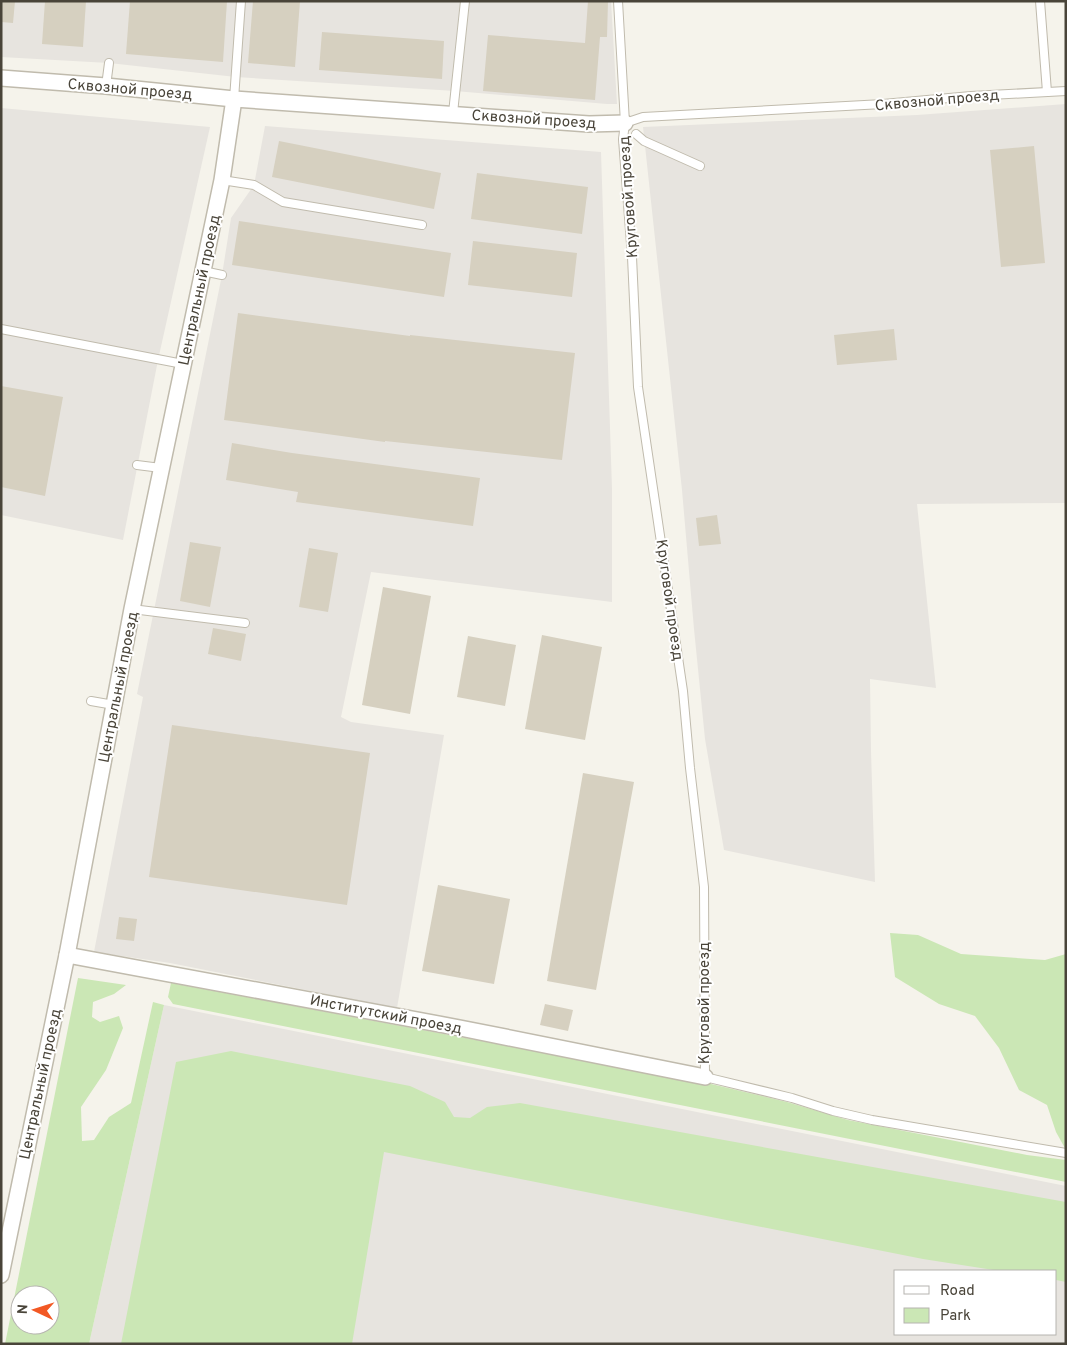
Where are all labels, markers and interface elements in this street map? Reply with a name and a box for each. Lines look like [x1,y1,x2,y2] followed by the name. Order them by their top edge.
[67,76,193,105] street label: Сквозной проезд
[874,87,1000,116] street label: Сквозной проезд
[471,107,597,134] street label: Сквозной проезд
[616,135,643,259] street label: Круговой проезд
[175,213,226,368] street label: Центральный проезд
[651,538,686,662] street label: Круговой проезд
[95,610,143,765] street label: Центральный проезд
[696,942,715,1064] street label: Круговой проезд
[308,991,463,1040] street label: Институтский проезд
[16,1007,67,1162] street label: Центральный проезд
[894,1270,1057,1335] legend
[940,1282,975,1301] text: Road
[10,1285,60,1335] north arrow
[15,1304,32,1315] text: N
[940,1307,971,1326] text: Park

